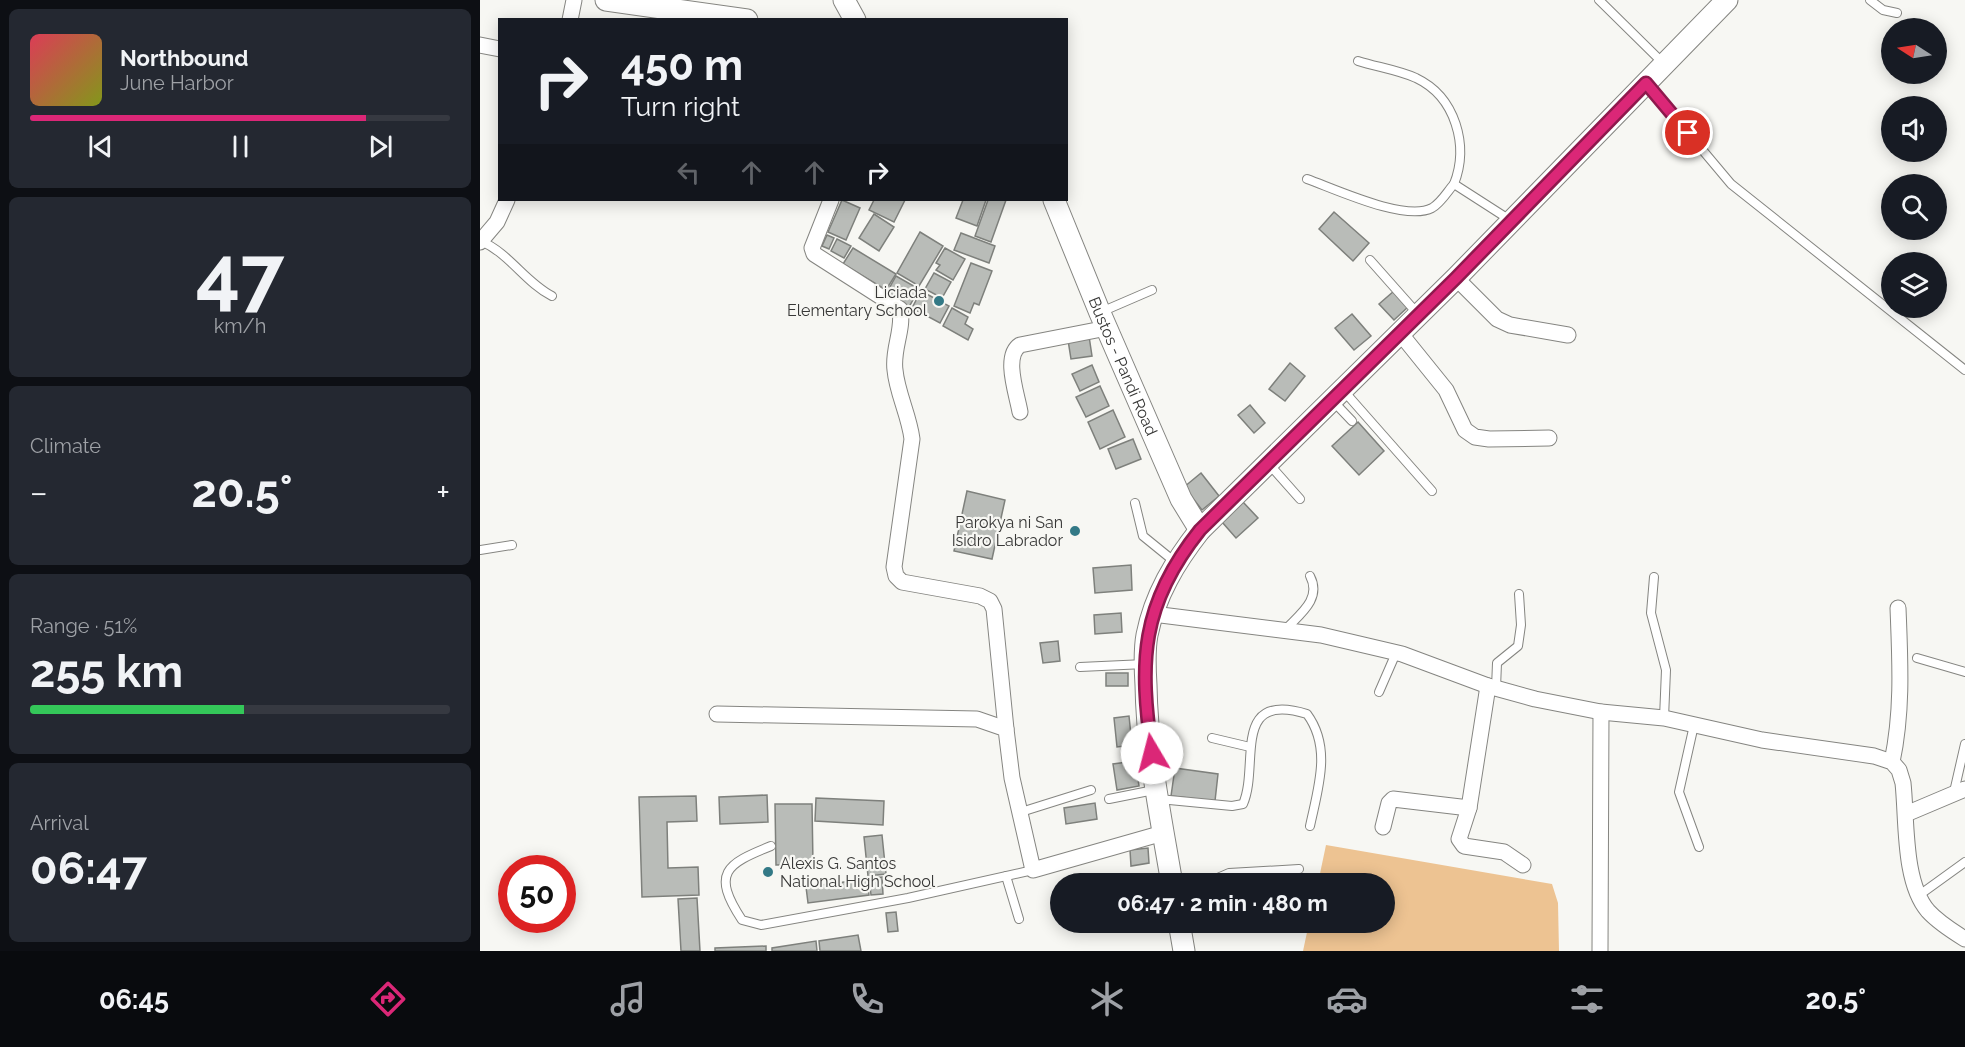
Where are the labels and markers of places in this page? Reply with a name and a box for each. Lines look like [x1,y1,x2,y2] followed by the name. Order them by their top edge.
[1662,107,1713,158] pin
[787,283,928,320] place label: Liciada Elementary School
[932,294,946,308] marker: Liciada Elementary School
[952,513,1063,550] place label: Parokya ni San Isidro Labrador
[1068,524,1082,538] marker: Parokya ni San Isidro Labrador
[780,854,936,891] place label: Alexis G. Santos National High School
[761,865,775,879] marker: Alexis G. Santos National High School

